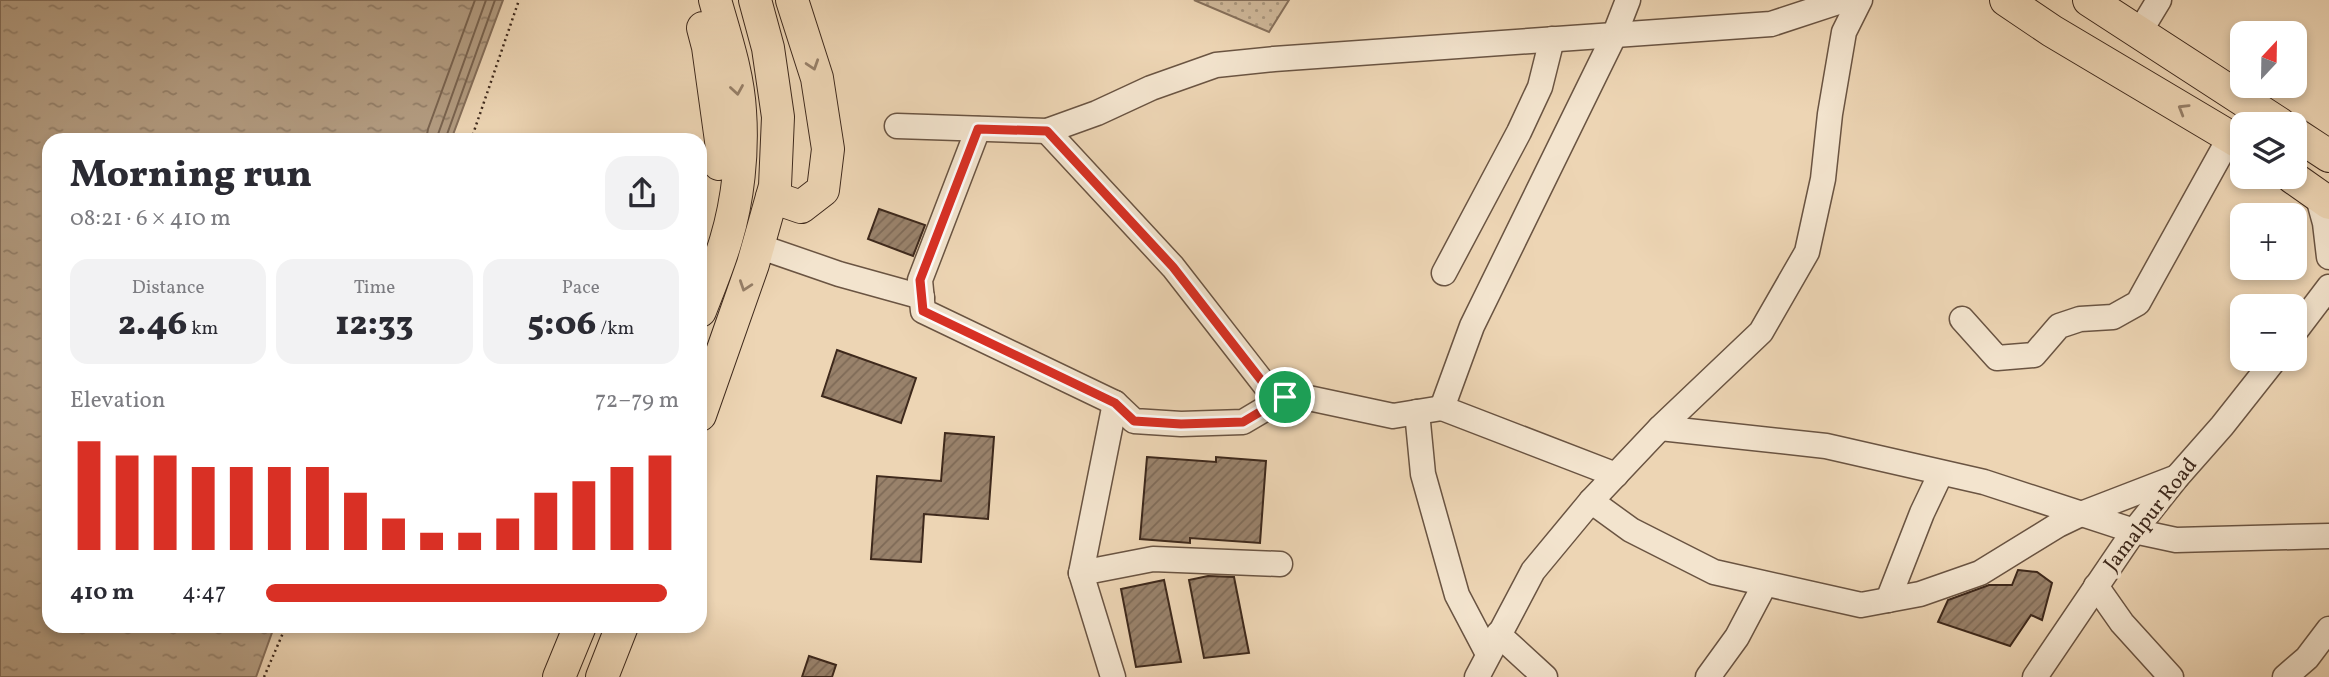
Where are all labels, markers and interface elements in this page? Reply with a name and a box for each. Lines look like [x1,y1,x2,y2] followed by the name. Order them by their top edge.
[2230,21,2306,98] north arrow
[2230,21,2307,371] map controls
[805,58,819,71] one-way arrow
[729,84,744,96] one-way arrow
[2178,104,2191,117] one-way arrow
[2230,112,2307,189] button: layers
[70,150,312,203] text: Morning run
[605,156,679,230] button: share
[70,203,231,235] text: 08:21 · 6 × 410 m
[2230,203,2307,280] button: +
[132,275,205,301] text: Distance
[354,275,395,301] text: Time
[562,275,600,301] text: Pace
[739,279,753,292] one-way arrow
[2230,294,2307,371] button: −
[118,301,187,349] text: 2.46
[335,301,414,349] text: 12:33
[527,301,596,349] text: 5:06
[187,316,218,342] text: km
[596,316,634,342] text: /km
[1255,367,1315,427] pin
[1266,378,1304,416] icon: arrive
[70,385,166,417] text: Elevation
[595,385,679,417] text: 72–79 m
[2097,452,2205,578] street label: Jamalpur Road
[70,577,134,609] text: 410 m
[182,577,226,609] text: 4:47

